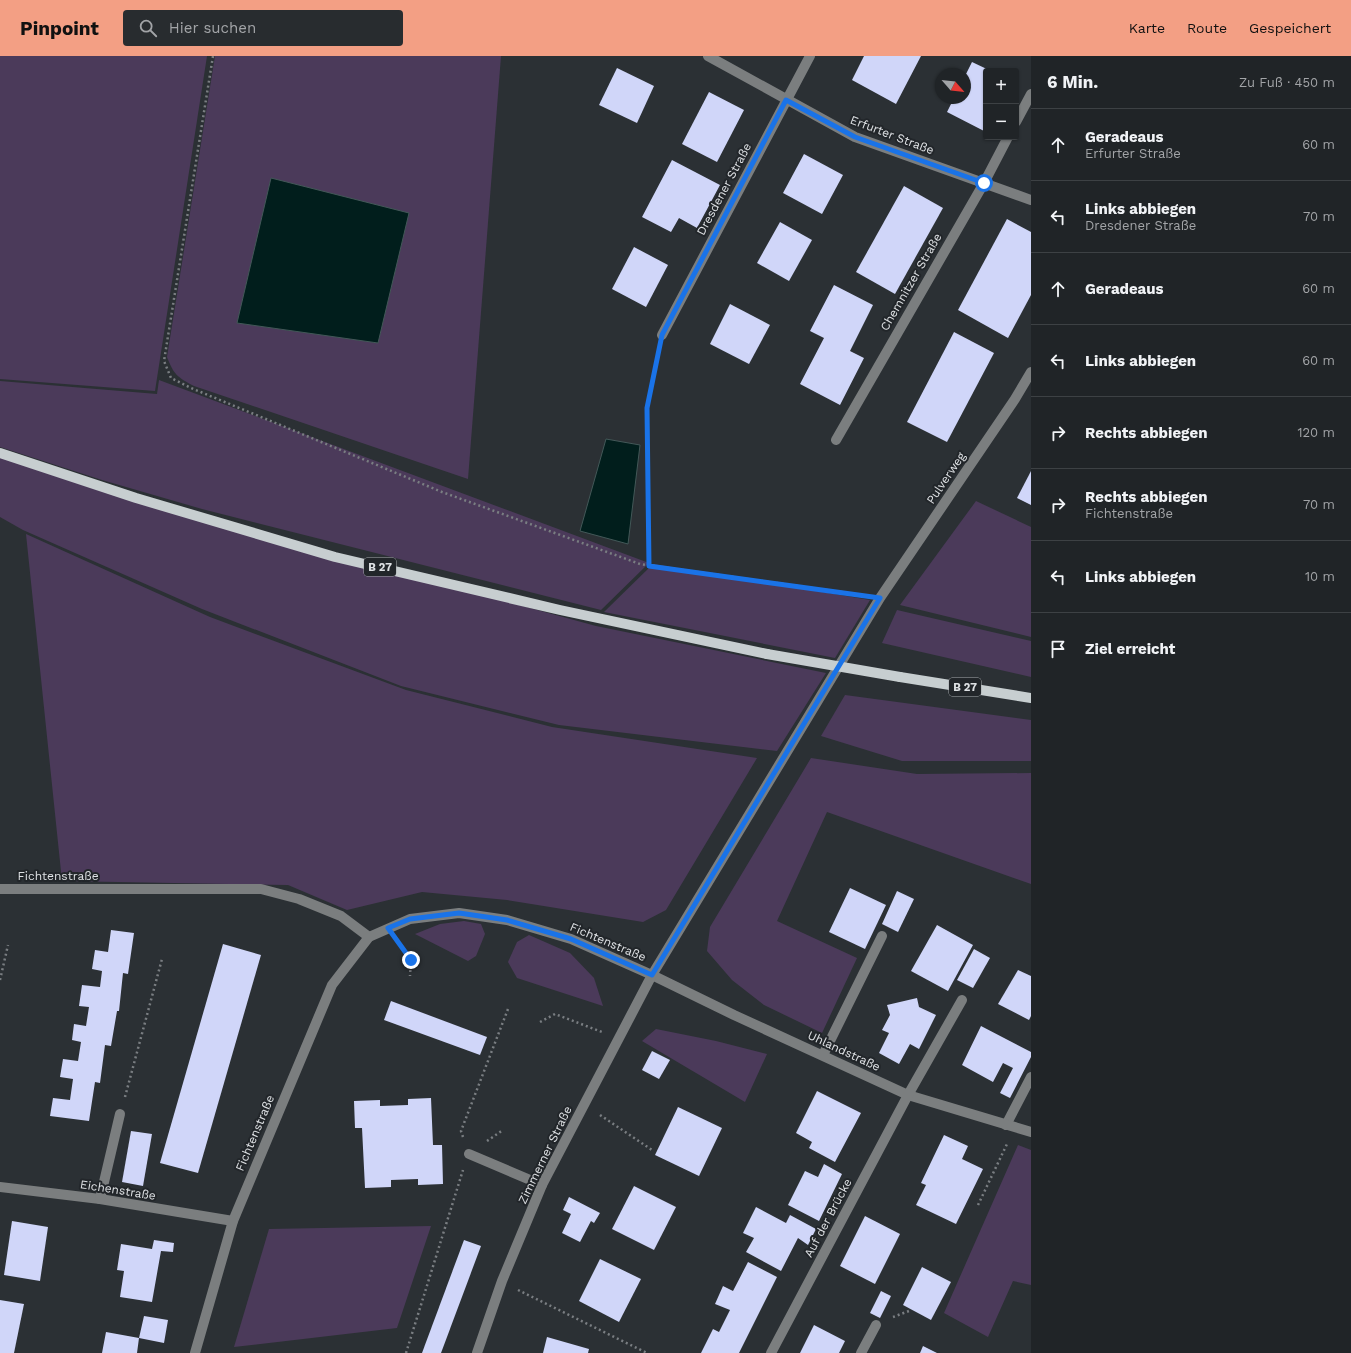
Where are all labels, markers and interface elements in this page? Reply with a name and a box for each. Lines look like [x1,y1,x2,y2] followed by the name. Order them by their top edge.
[123,10,403,46] search box
[20,17,99,40] text: Pinpoint
[137,17,159,39] icon: search
[169,19,256,37] text: Hier suchen
[1129,20,1165,36] text: Karte
[1187,20,1227,36] text: Route
[1249,20,1331,36] text: Gespeichert
[935,68,971,104] north arrow
[983,68,1019,140] map controls
[983,68,1019,104] button: +
[1047,72,1098,92] text: 6 Min.
[1239,75,1335,90] text: Zu Fuß · 450 m
[983,104,1019,140] button: −
[848,113,936,157] street label: Erfurter Straße
[1085,128,1164,146] text: Geradeaus
[1047,134,1069,156] icon: ahead
[1302,137,1335,152] text: 60 m
[694,140,754,238] street label: Dresdener Straße
[1085,146,1181,161] text: Erfurter Straße
[975,174,993,192] route start
[1085,200,1196,218] text: Links abbiegen
[1047,206,1069,228] icon: left
[1303,209,1335,224] text: 70 m
[1085,218,1196,233] text: Dresdener Straße
[877,231,945,333] street label: Chemnitzer Straße
[1047,278,1069,300] icon: ahead
[1085,280,1164,298] text: Geradeaus
[1302,281,1335,296] text: 60 m
[1047,350,1069,372] icon: left
[1085,352,1196,370] text: Links abbiegen
[1302,353,1335,368] text: 60 m
[1047,422,1069,444] icon: right
[1085,424,1207,442] text: Rechts abbiegen
[1297,425,1335,440] text: 120 m
[924,449,969,507] street label: Pulverweg
[1085,488,1207,506] text: Rechts abbiegen
[1047,494,1069,516] icon: right
[1303,497,1335,512] text: 70 m
[1085,506,1173,521] text: Fichtenstraße
[364,558,396,576] road number: B 27
[1047,566,1069,588] icon: left
[1085,568,1196,586] text: Links abbiegen
[1305,569,1335,584] text: 10 m
[1047,638,1069,660] icon: arrive
[1085,640,1175,658] text: Ziel erreicht
[949,678,981,696] road number: B 27
[17,869,99,883] street label: Fichtenstraße
[568,920,648,964] street label: Fichtenstraße
[402,951,420,969] route end
[805,1028,883,1074] street label: Uhlandstraße
[233,1093,277,1173] street label: Fichtenstraße
[515,1104,575,1206] street label: Zimmerner Straße
[801,1176,855,1260] street label: Auf der Brücke
[79,1177,157,1203] street label: Eichenstraße

